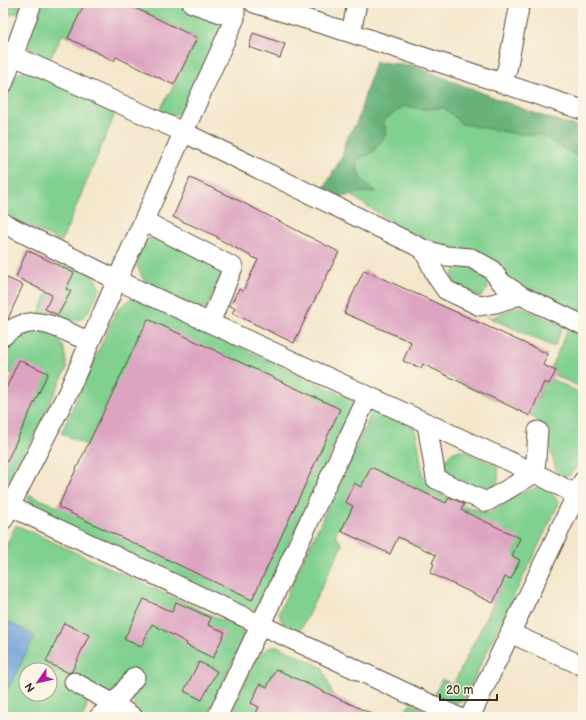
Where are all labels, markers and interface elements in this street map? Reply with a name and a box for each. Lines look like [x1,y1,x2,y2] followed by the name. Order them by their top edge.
[18,662,58,702] north arrow
[440,676,497,702] scale bar
[22,680,38,694] text: N
[446,683,473,698] text: 20 m

